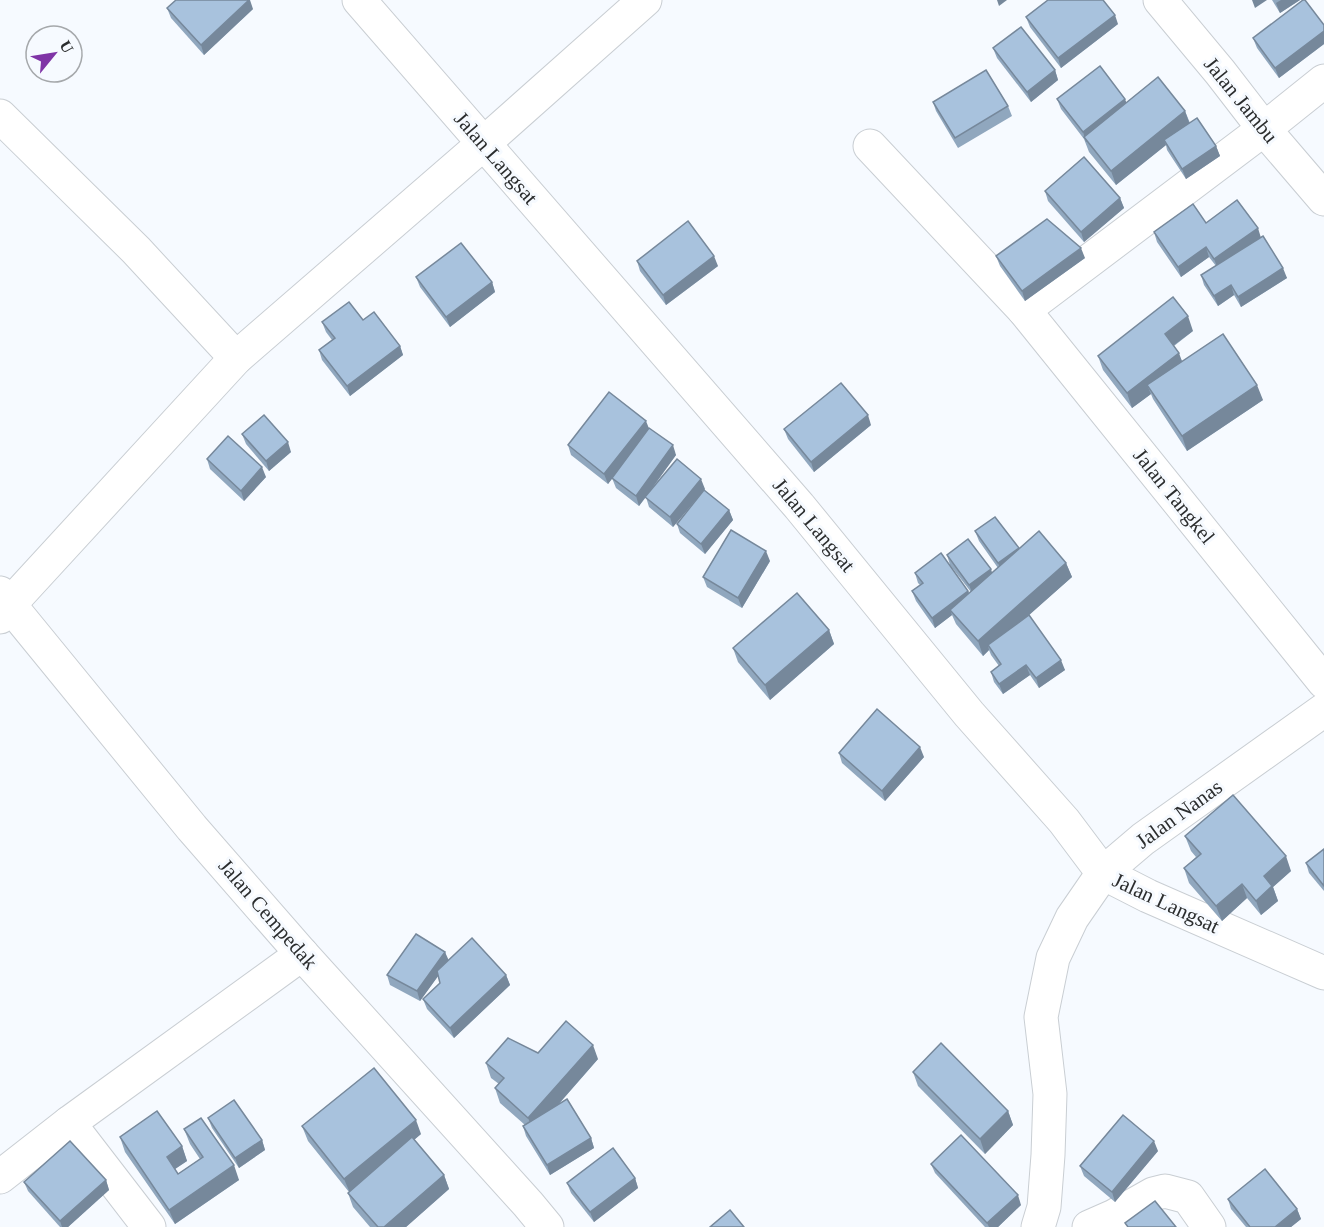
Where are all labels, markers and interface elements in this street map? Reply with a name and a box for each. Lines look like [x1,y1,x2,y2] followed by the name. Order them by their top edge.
[24,24,84,84] north arrow
[56,37,77,56] text: U
[1199,52,1283,148] street label: Jalan Jambu
[449,107,543,209] street label: Jalan Langsat
[1128,444,1220,549] street label: Jalan Tangkel
[768,473,860,577] street label: Jalan Langsat
[1131,775,1227,853] street label: Jalan Nanas
[214,854,323,974] street label: Jalan Cempedak
[1109,868,1223,938] street label: Jalan Langsat

